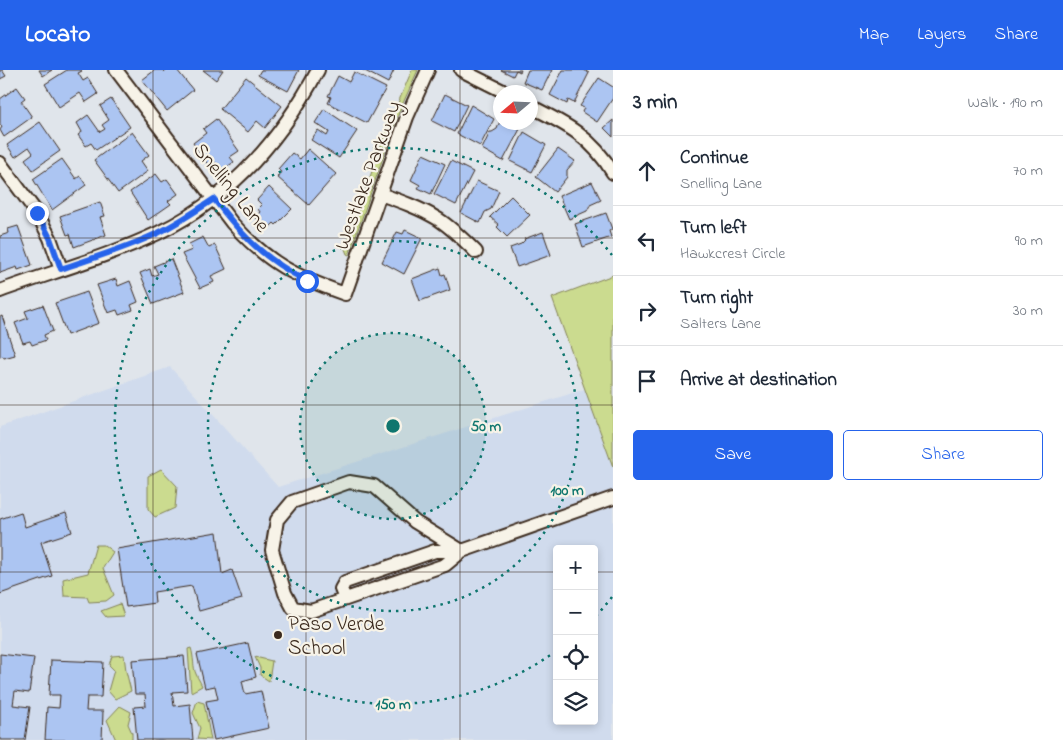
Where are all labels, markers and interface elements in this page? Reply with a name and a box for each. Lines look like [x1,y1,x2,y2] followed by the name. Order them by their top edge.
[25,18,91,53] text: Locato
[859,22,889,48] text: Map
[917,22,967,48] text: Layers
[995,22,1038,48] text: Share
[493,85,538,130] north arrow
[633,88,677,118] text: 3 min
[968,91,1043,115] text: Walk · 190 m
[328,97,412,255] street label: Westlake Parkway
[183,137,276,241] street label: Snelling Lane
[680,145,748,172] text: Continue
[633,157,661,185] icon: ahead
[1013,159,1043,183] text: 70 m
[680,172,762,196] text: Snelling Lane
[26,202,49,225] route end
[680,215,747,242] text: Turn left
[633,227,661,255] icon: left
[1015,229,1043,253] text: 90 m
[680,242,785,266] text: Hawkcrest Circle
[296,270,319,293] route start
[680,285,753,312] text: Turn right
[633,297,661,325] icon: right
[1013,299,1043,323] text: 30 m
[680,312,761,336] text: Salters Lane
[633,367,661,395] icon: arrive
[680,367,837,394] text: Arrive at destination
[471,416,502,438] text: 50 m
[384,417,402,435] centre of rings
[633,430,833,480] button: Save
[843,430,1043,480] button: Share
[550,480,584,502] text: 100 m
[553,545,598,725] map controls
[553,545,598,590] button: +
[553,590,598,635] button: −
[288,610,385,664] place label: Paso Verde School
[272,629,284,641] marker: Paso Verde School
[553,635,598,680] button: locate
[553,680,598,725] button: layers
[375,694,411,716] text: 150 m

